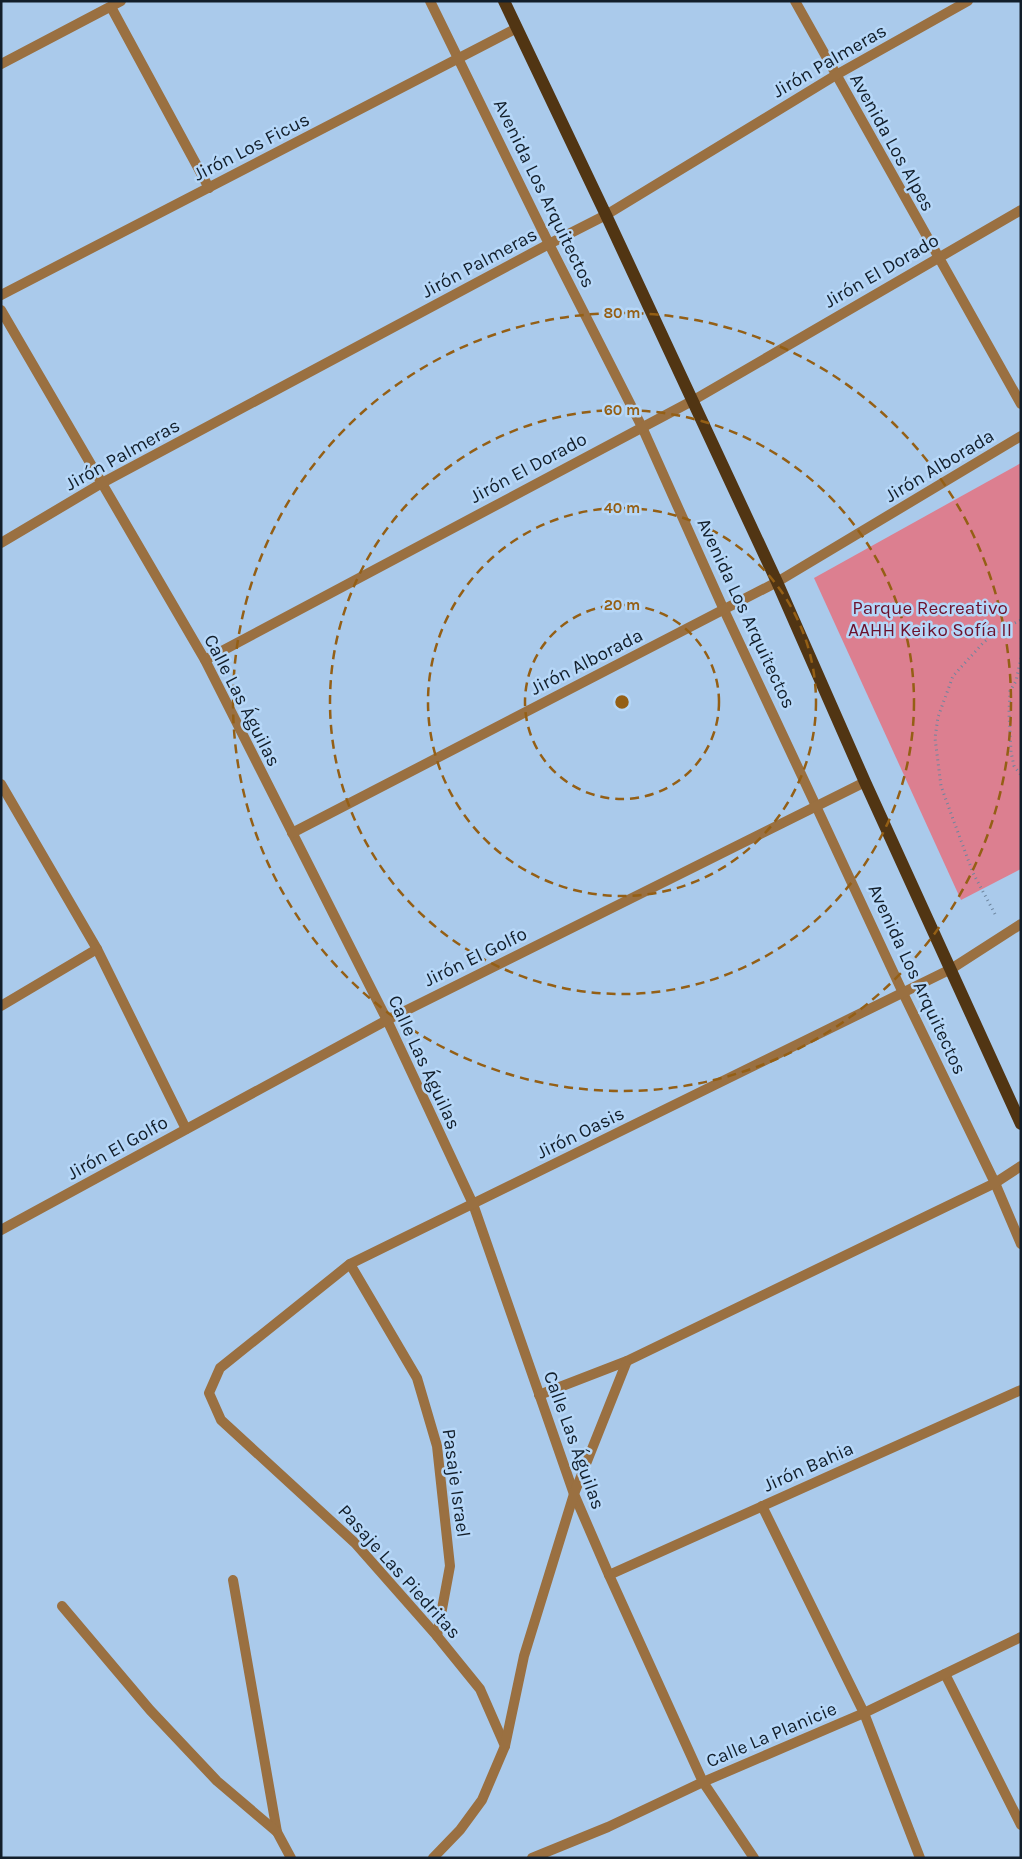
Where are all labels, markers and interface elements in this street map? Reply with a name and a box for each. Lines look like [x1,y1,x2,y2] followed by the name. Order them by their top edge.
[769,19,890,102] street label: Jirón Palmeras
[845,70,939,215] street label: Avenida Los Alpes
[489,95,599,291] street label: Avenida Los Arquitectos
[190,108,313,186] street label: Jirón Los Ficus
[418,223,541,303] street label: Jirón Palmeras
[820,229,943,313] street label: Jirón El Dorado
[603,304,641,322] text: 80 m
[604,401,640,419] text: 60 m
[61,414,184,495] street label: Jirón Palmeras
[881,425,998,507] street label: Jirón Alborada
[466,428,591,508] street label: Jirón El Dorado
[604,499,640,517] text: 40 m
[692,515,800,712] street label: Avenida Los Arquitectos
[604,596,640,614] text: 20 m
[848,597,1012,641] park label: Parque Recreativo AAHH Keiko Sofía II
[526,624,646,700] street label: Jirón Alborada
[199,630,286,770] street label: Calle Las Águilas
[613,693,631,711] centre of rings
[863,881,971,1078] street label: Avenida Los Arquitectos
[420,922,531,991] street label: Jirón El Golfo
[383,991,466,1133] street label: Calle Las Águilas
[533,1102,628,1164] street label: Jirón Oasis
[63,1111,172,1185] street label: Jirón El Golfo
[539,1368,610,1512] street label: Calle Las Águilas
[438,1427,475,1539] street label: Pasaje Israel
[760,1437,857,1497] street label: Jirón Bahia
[333,1500,465,1643] street label: Pasaje Las Piedritas
[703,1698,840,1772] street label: Calle La Planicie

